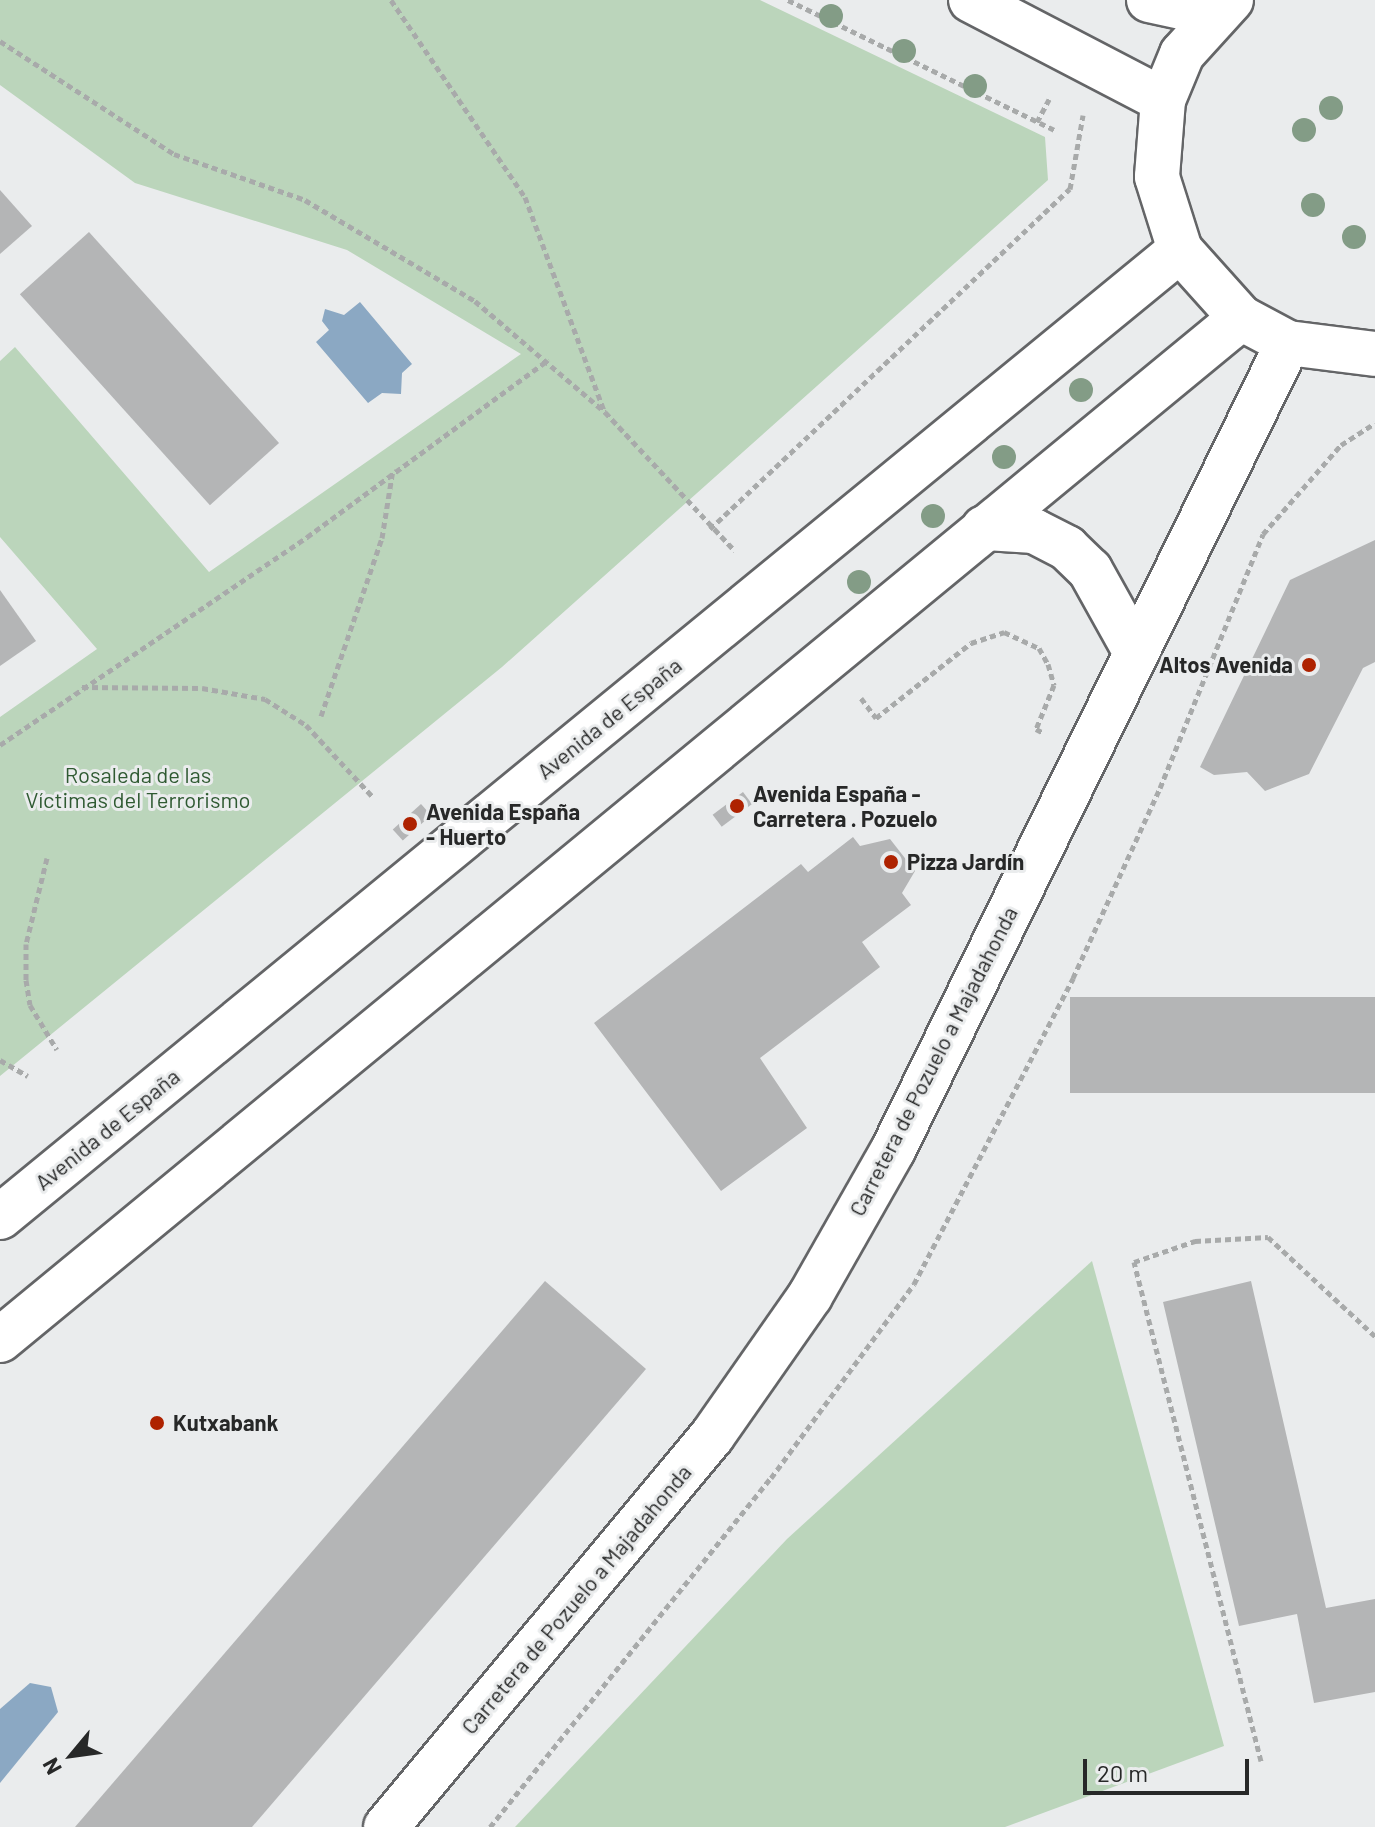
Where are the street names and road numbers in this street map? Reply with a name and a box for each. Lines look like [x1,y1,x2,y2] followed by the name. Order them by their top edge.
[531,652,687,784] street label: Avenida de España
[843,902,1023,1220] street label: Carretera de Pozuelo a Majadahonda
[29,1063,185,1195] street label: Avenida de España
[455,1459,697,1739] street label: Carretera de Pozuelo a Majadahonda

